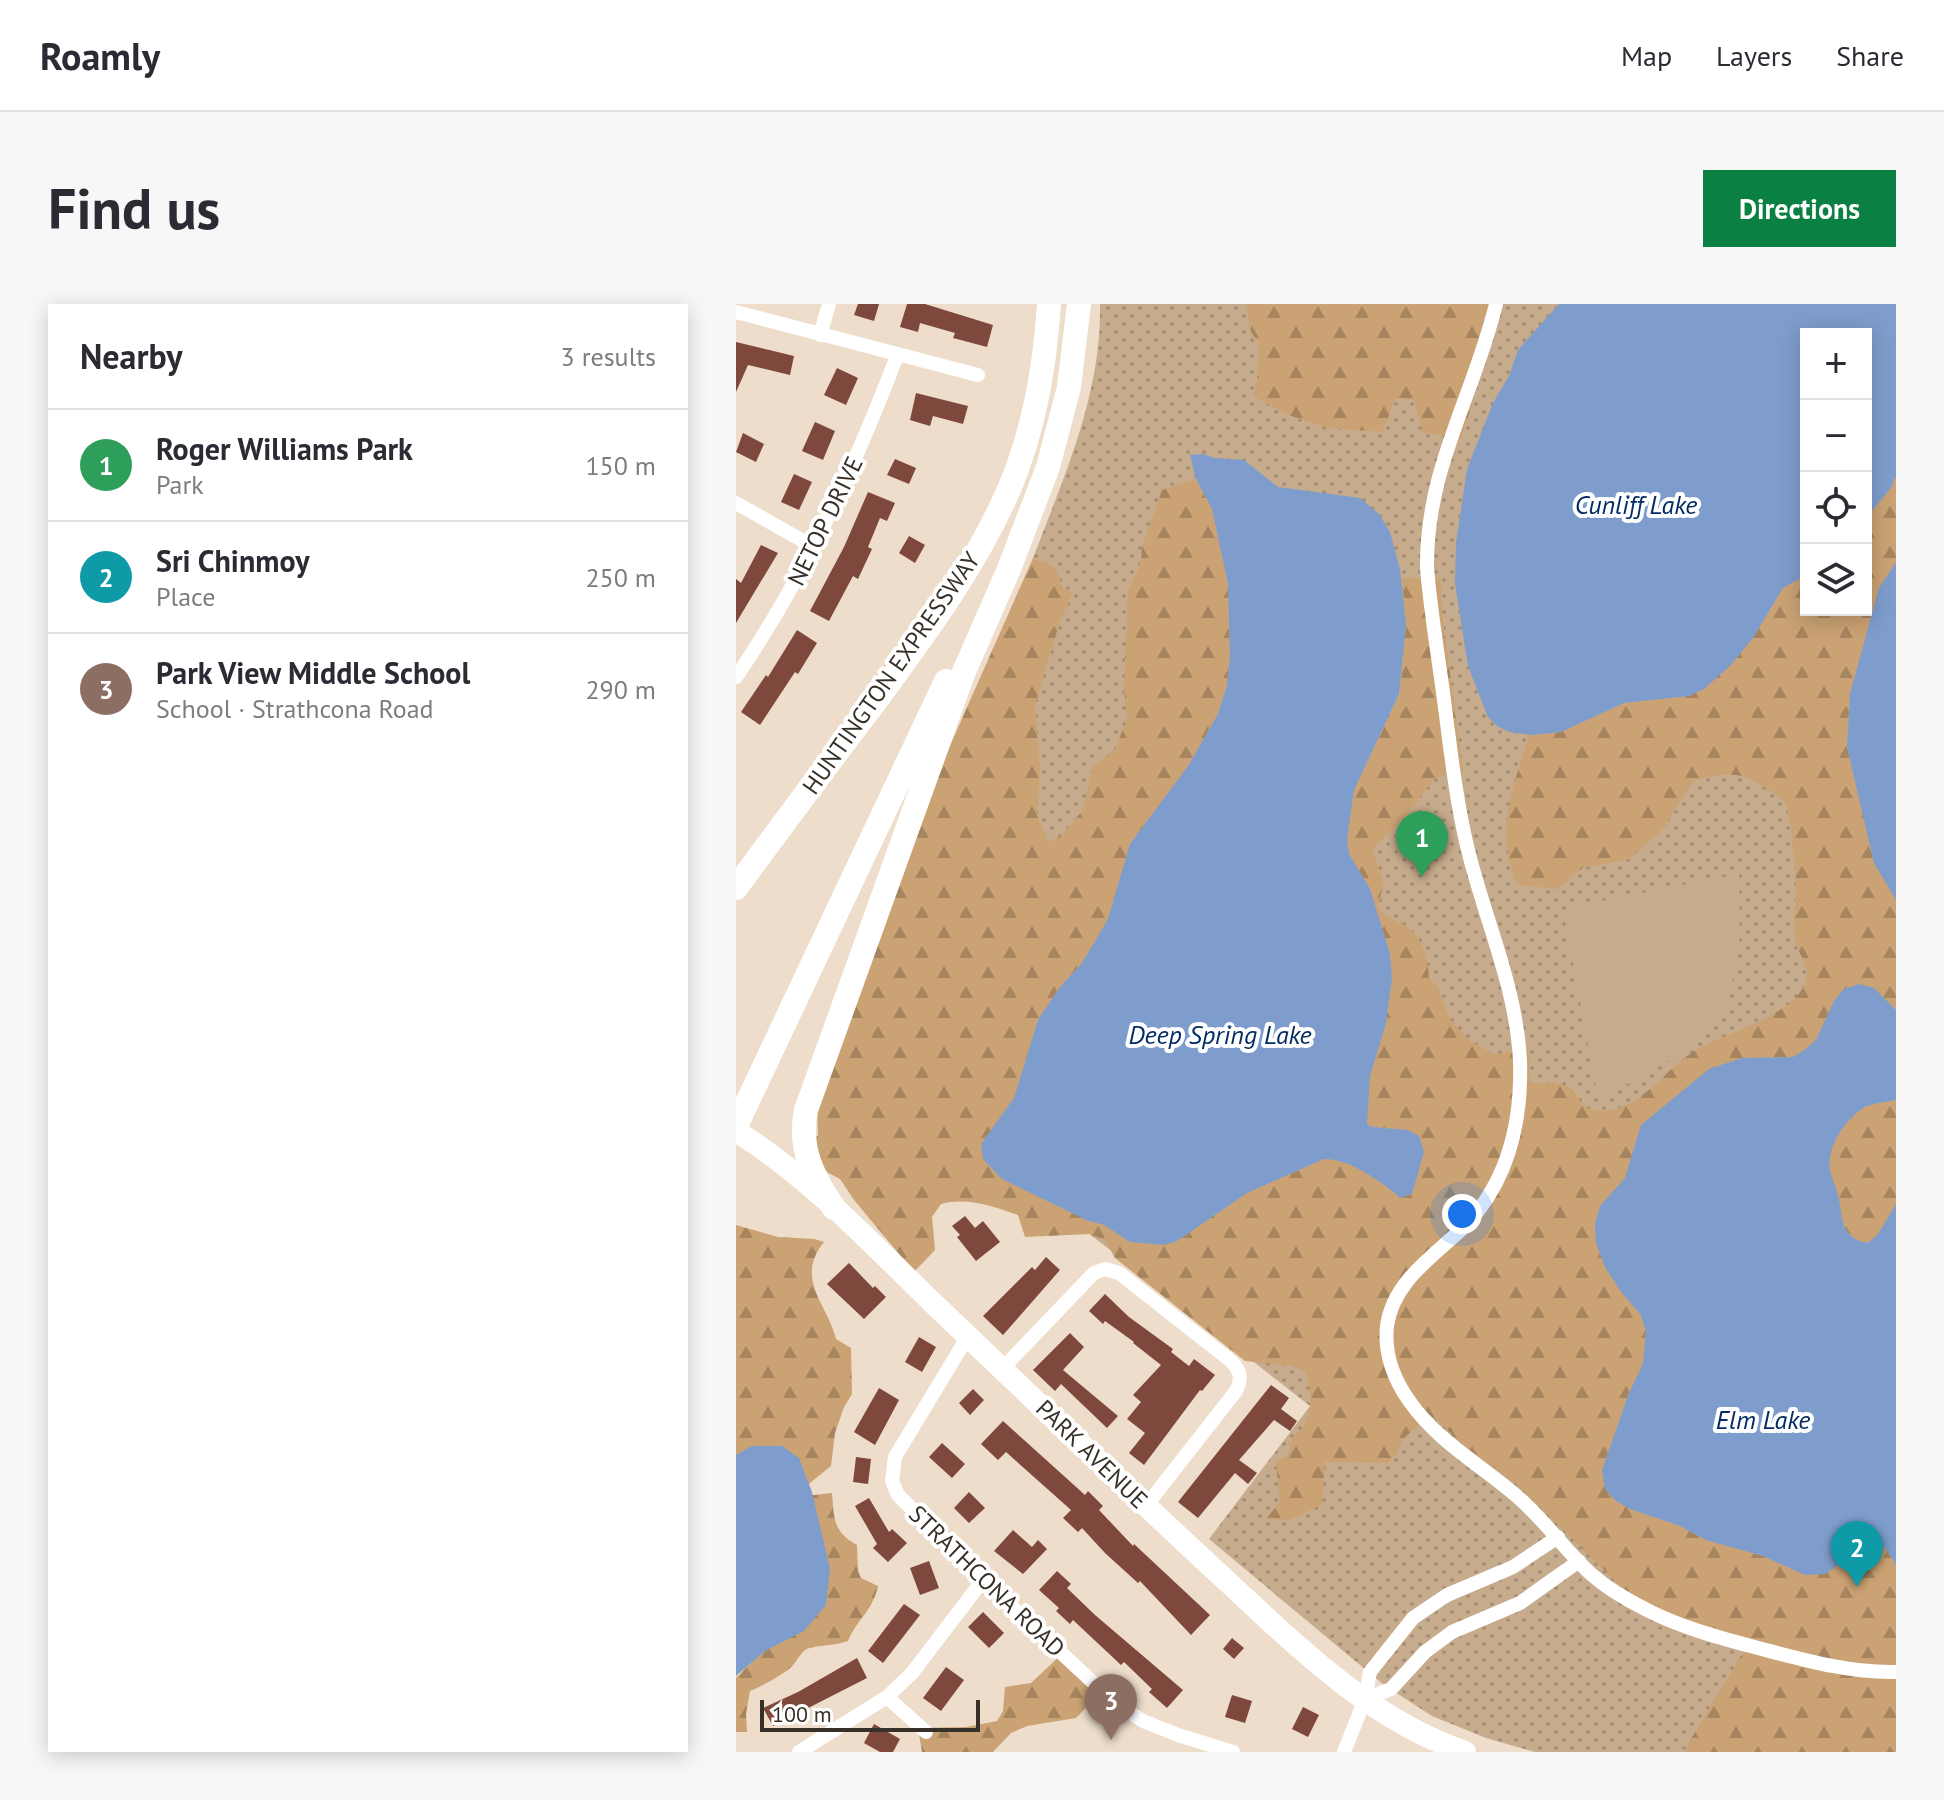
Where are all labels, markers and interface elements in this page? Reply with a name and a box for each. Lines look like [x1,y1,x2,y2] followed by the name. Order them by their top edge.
[40,31,160,80] text: Roamly
[1621,37,1672,74] text: Map
[1716,37,1792,74] text: Layers
[1836,37,1904,74] text: Share
[1703,170,1896,247] button: Directions
[48,172,220,244] text: Find us
[1800,328,1872,616] map controls
[1800,328,1872,400] button: +
[80,334,182,378] text: Nearby
[561,340,656,373] text: 3 results
[1800,400,1872,472] button: −
[156,429,413,468] text: Roger Williams Park
[99,449,113,482] text: 1
[585,449,656,482] text: 150 m
[780,451,870,591] street label: NETOP DRIVE
[156,468,204,501] text: Park
[1800,472,1872,544] button: locate
[1575,488,1697,521] water label: Cunliff Lake
[156,541,309,580] text: Sri Chinmoy
[1800,544,1872,616] button: layers
[795,545,987,800] street label: HUNTINGTON EXPRESSWAY
[99,561,113,594] text: 2
[585,561,656,594] text: 250 m
[156,580,215,613] text: Place
[156,653,470,692] text: Park View Middle School
[99,673,113,706] text: 3
[585,673,656,706] text: 290 m
[156,692,434,725] text: School · Strathcona Road
[1396,811,1448,877] pin: 1
[1128,1018,1312,1051] water label: Deep Spring Lake
[1442,1194,1482,1234] your location
[1029,1393,1155,1515] street label: PARK AVENUE
[1716,1403,1810,1436] water label: Elm Lake
[902,1498,1072,1664] street label: STRATHCONA ROAD
[1831,1521,1883,1587] pin: 2
[1085,1674,1137,1740] pin: 3
[760,1696,980,1732] scale bar
[772,1700,832,1728] text: 100 m

